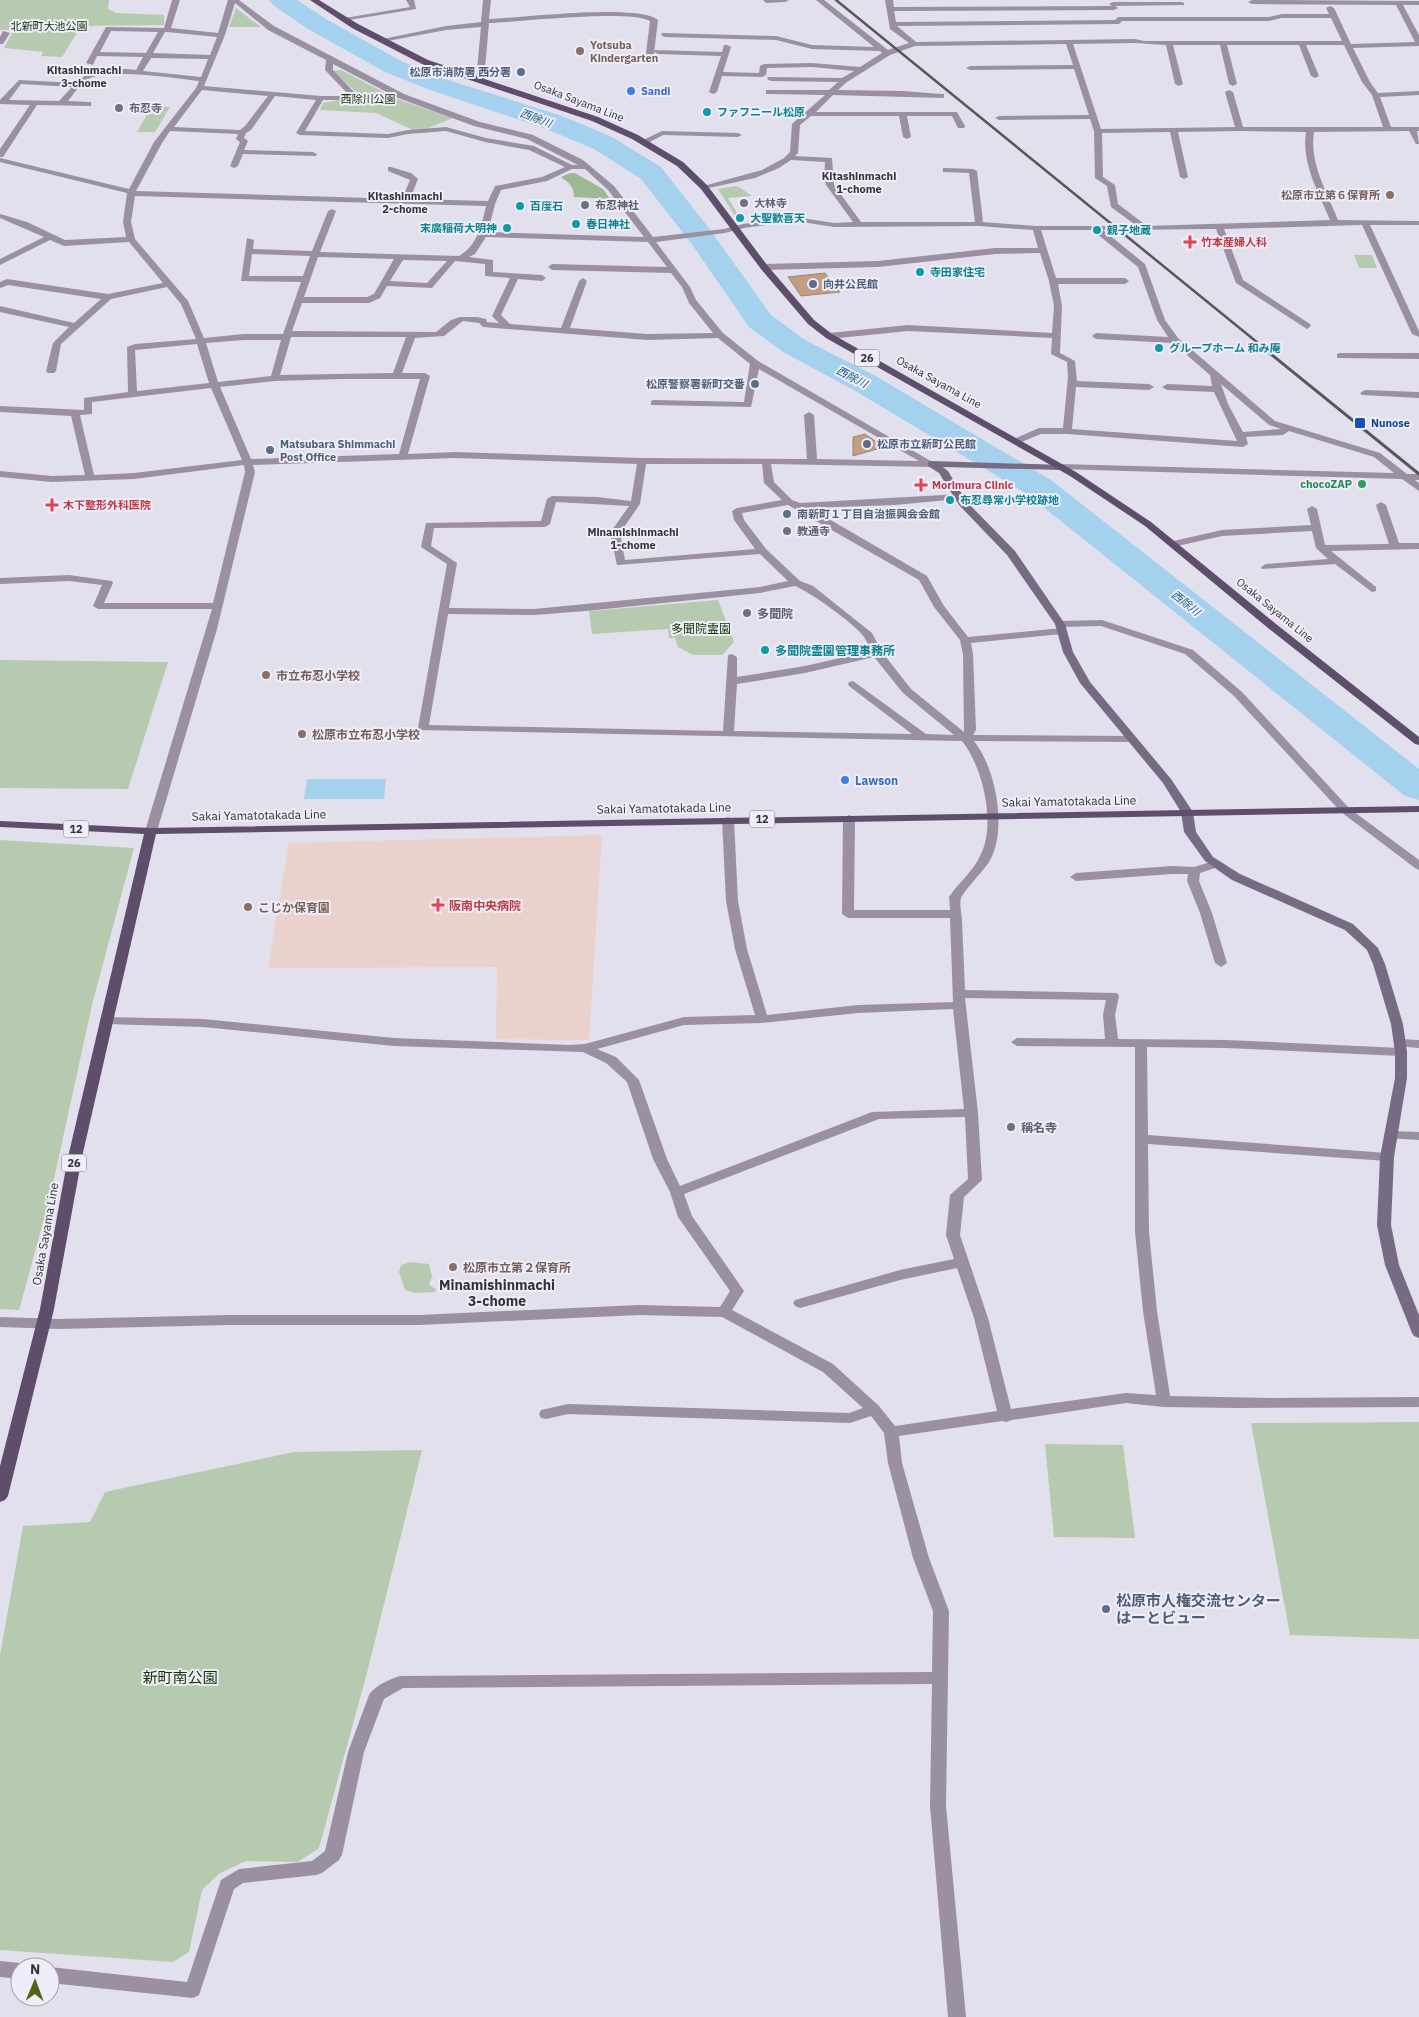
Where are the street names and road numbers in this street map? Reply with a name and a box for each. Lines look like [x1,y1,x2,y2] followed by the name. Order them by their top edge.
[532,77,626,125] street label: Osaka Sayama Line
[854,349,880,366] road number: 26
[894,353,984,411] street label: Osaka Sayama Line
[1234,575,1316,645] street label: Osaka Sayama Line
[1002,792,1137,810] street label: Sakai Yamatotakada Line
[597,799,732,817] street label: Sakai Yamatotakada Line
[192,806,327,824] street label: Sakai Yamatotakada Line
[750,811,774,828] road number: 12
[64,821,88,838] road number: 12
[62,1154,86,1172] road number: 26
[29,1181,61,1286] street label: Osaka Sayama Line

